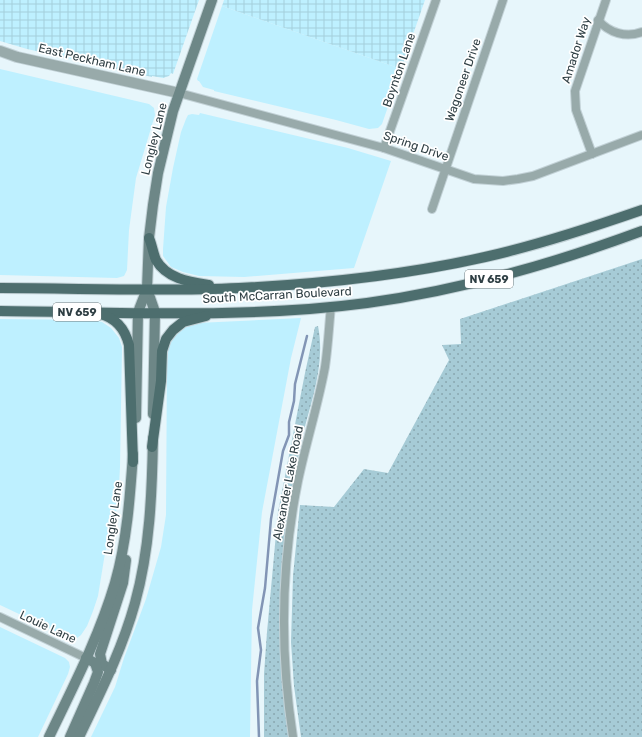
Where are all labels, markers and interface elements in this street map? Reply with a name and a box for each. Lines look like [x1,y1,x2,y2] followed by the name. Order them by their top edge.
[559,15,593,85] street label: Amador Way
[380,31,418,109] street label: Boynton Lane
[442,36,484,123] street label: Wagoneer Drive
[37,41,147,79] street label: East Peckham Lane
[138,101,170,177] street label: Longley Lane
[381,128,451,164] street label: Spring Drive
[465,270,513,288] road number: NV 659
[202,284,352,306] street label: South McCarran Boulevard
[53,303,101,321] road number: NV 659
[270,425,306,541] street label: Alexander Lake Road
[101,480,125,556] street label: Longley Lane
[18,608,79,646] street label: Louie Lane

